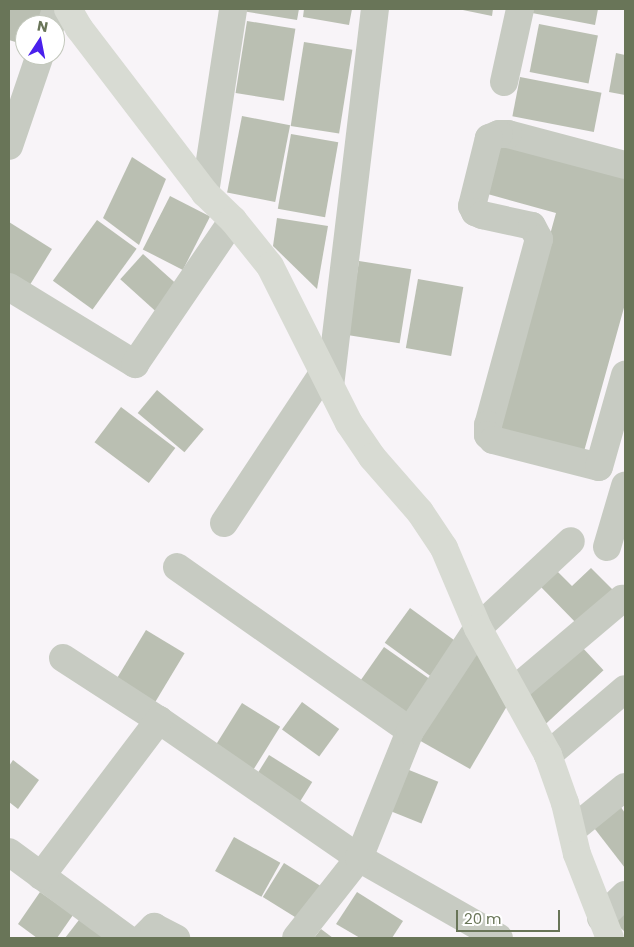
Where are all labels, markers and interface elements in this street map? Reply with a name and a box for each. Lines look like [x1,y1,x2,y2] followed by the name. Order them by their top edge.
[15,15,65,65] north arrow
[36,15,50,37] text: N
[459,900,563,932] scale bar
[464,908,502,929] text: 20 m

